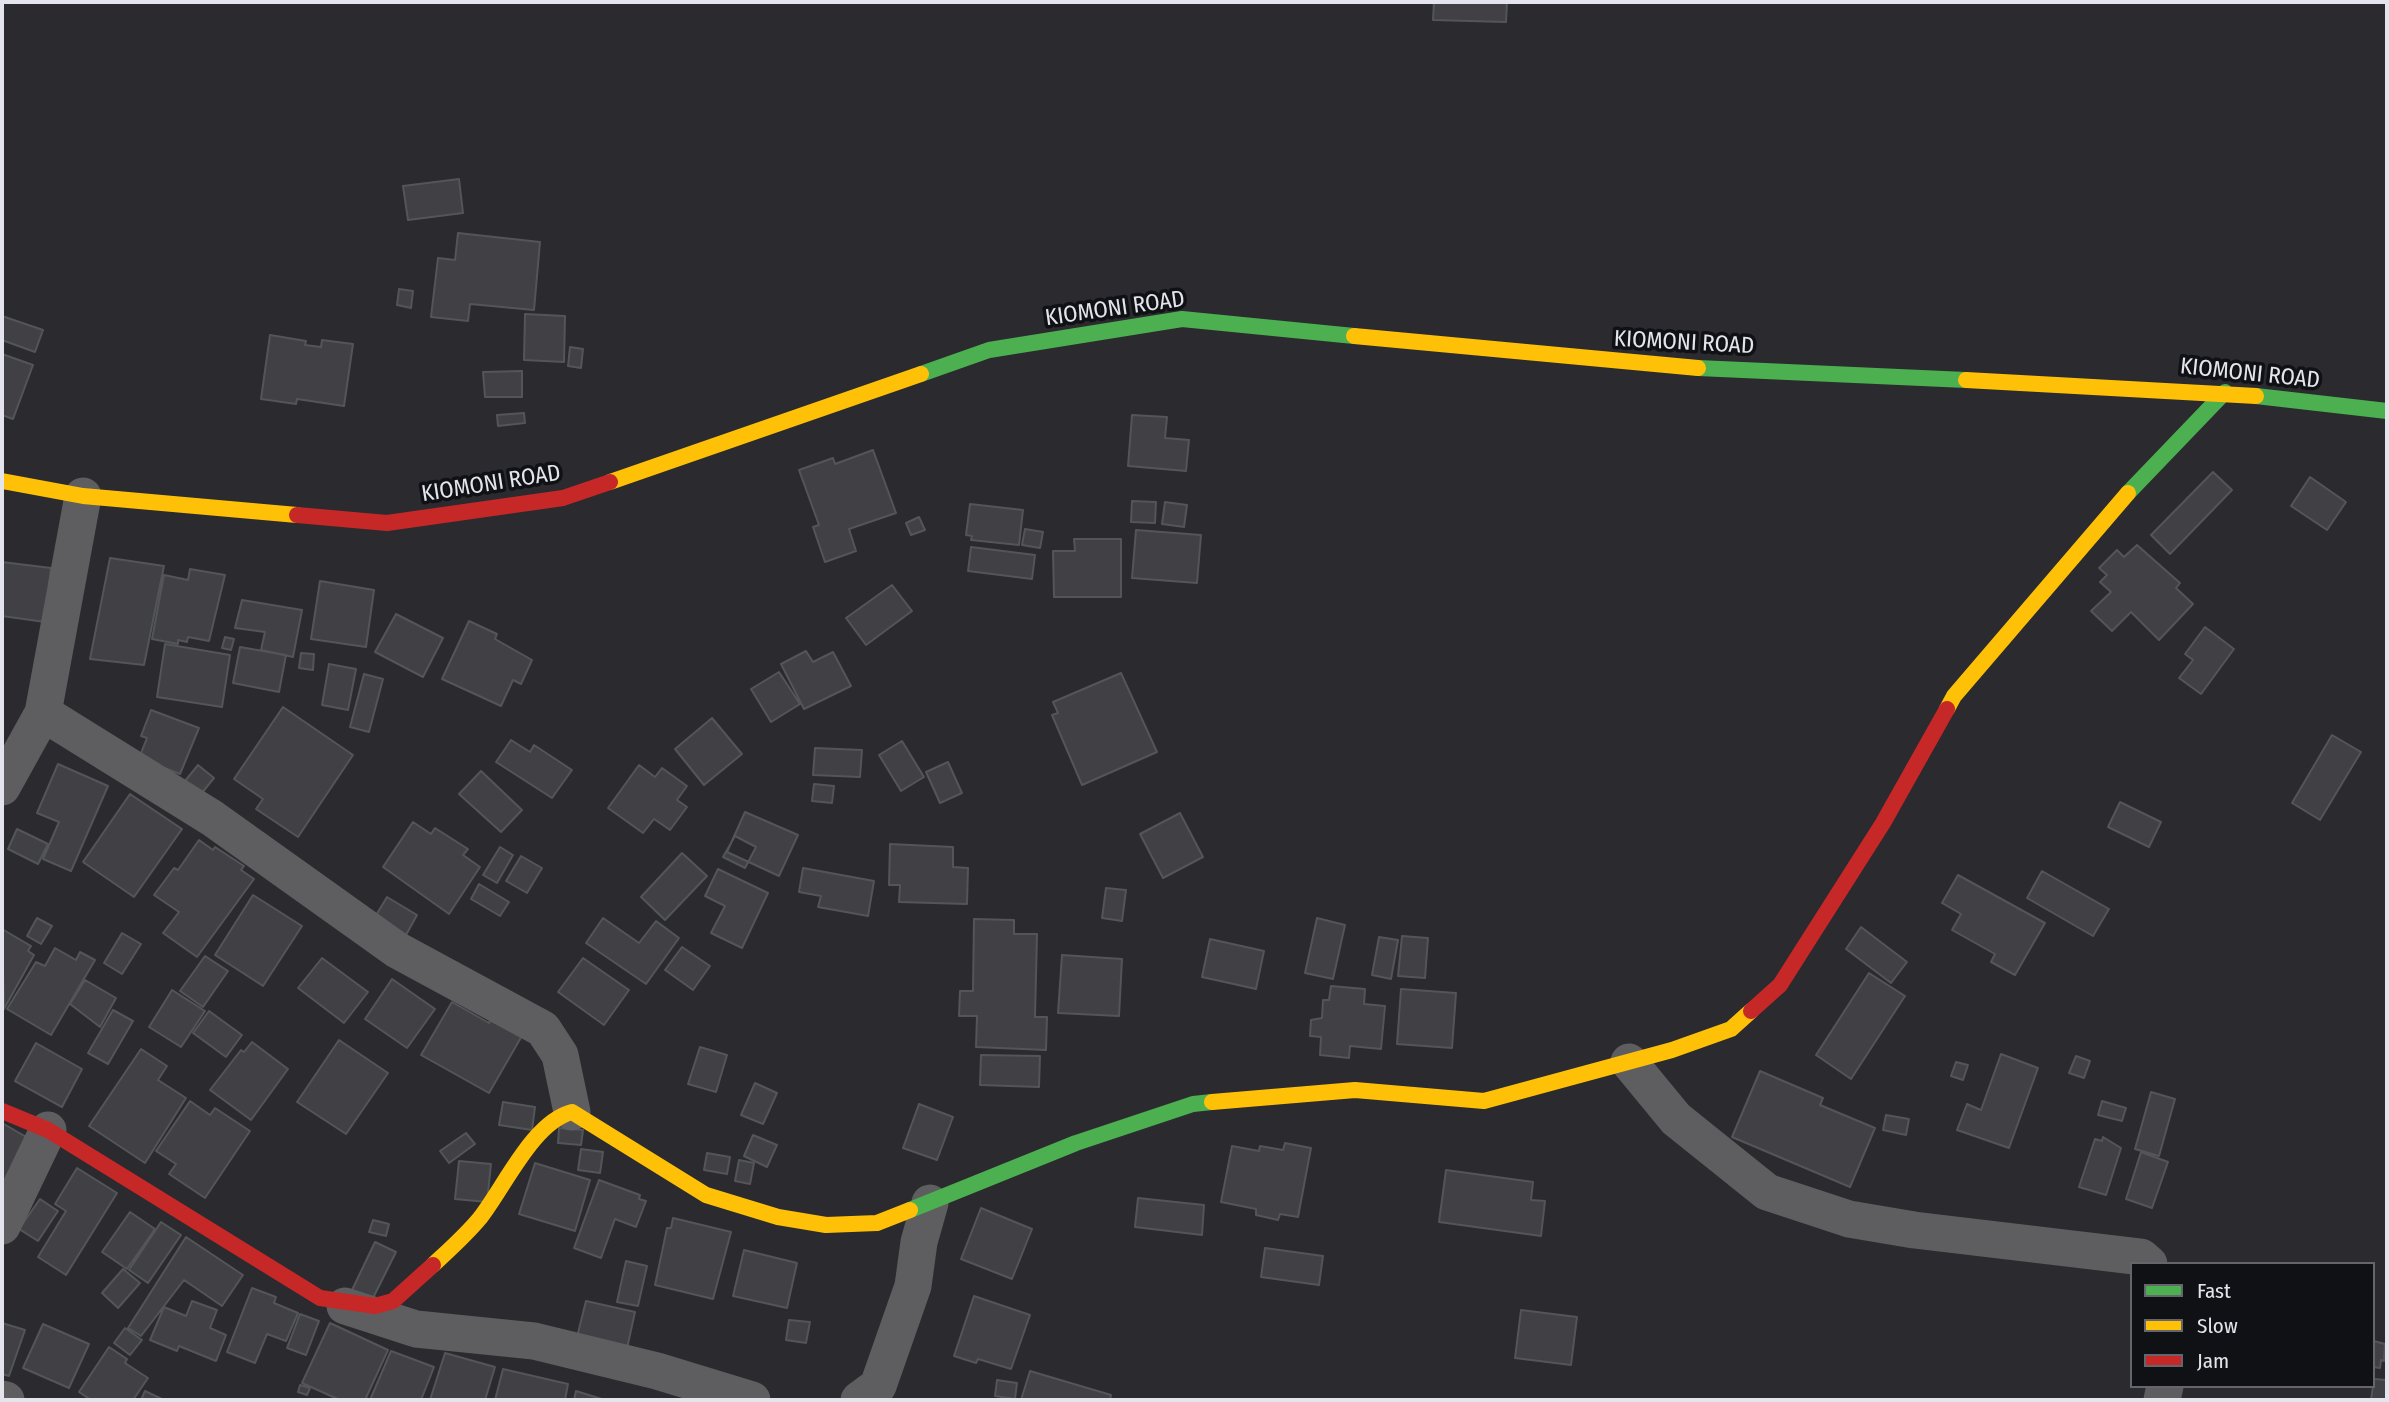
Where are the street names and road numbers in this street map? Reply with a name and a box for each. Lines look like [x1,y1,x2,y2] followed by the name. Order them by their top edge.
[1044,286,1186,332] street label: KIOMONI ROAD
[1613,326,1755,360] street label: KIOMONI ROAD
[2179,353,2321,395] street label: KIOMONI ROAD
[419,459,563,509] street label: KIOMONI ROAD

